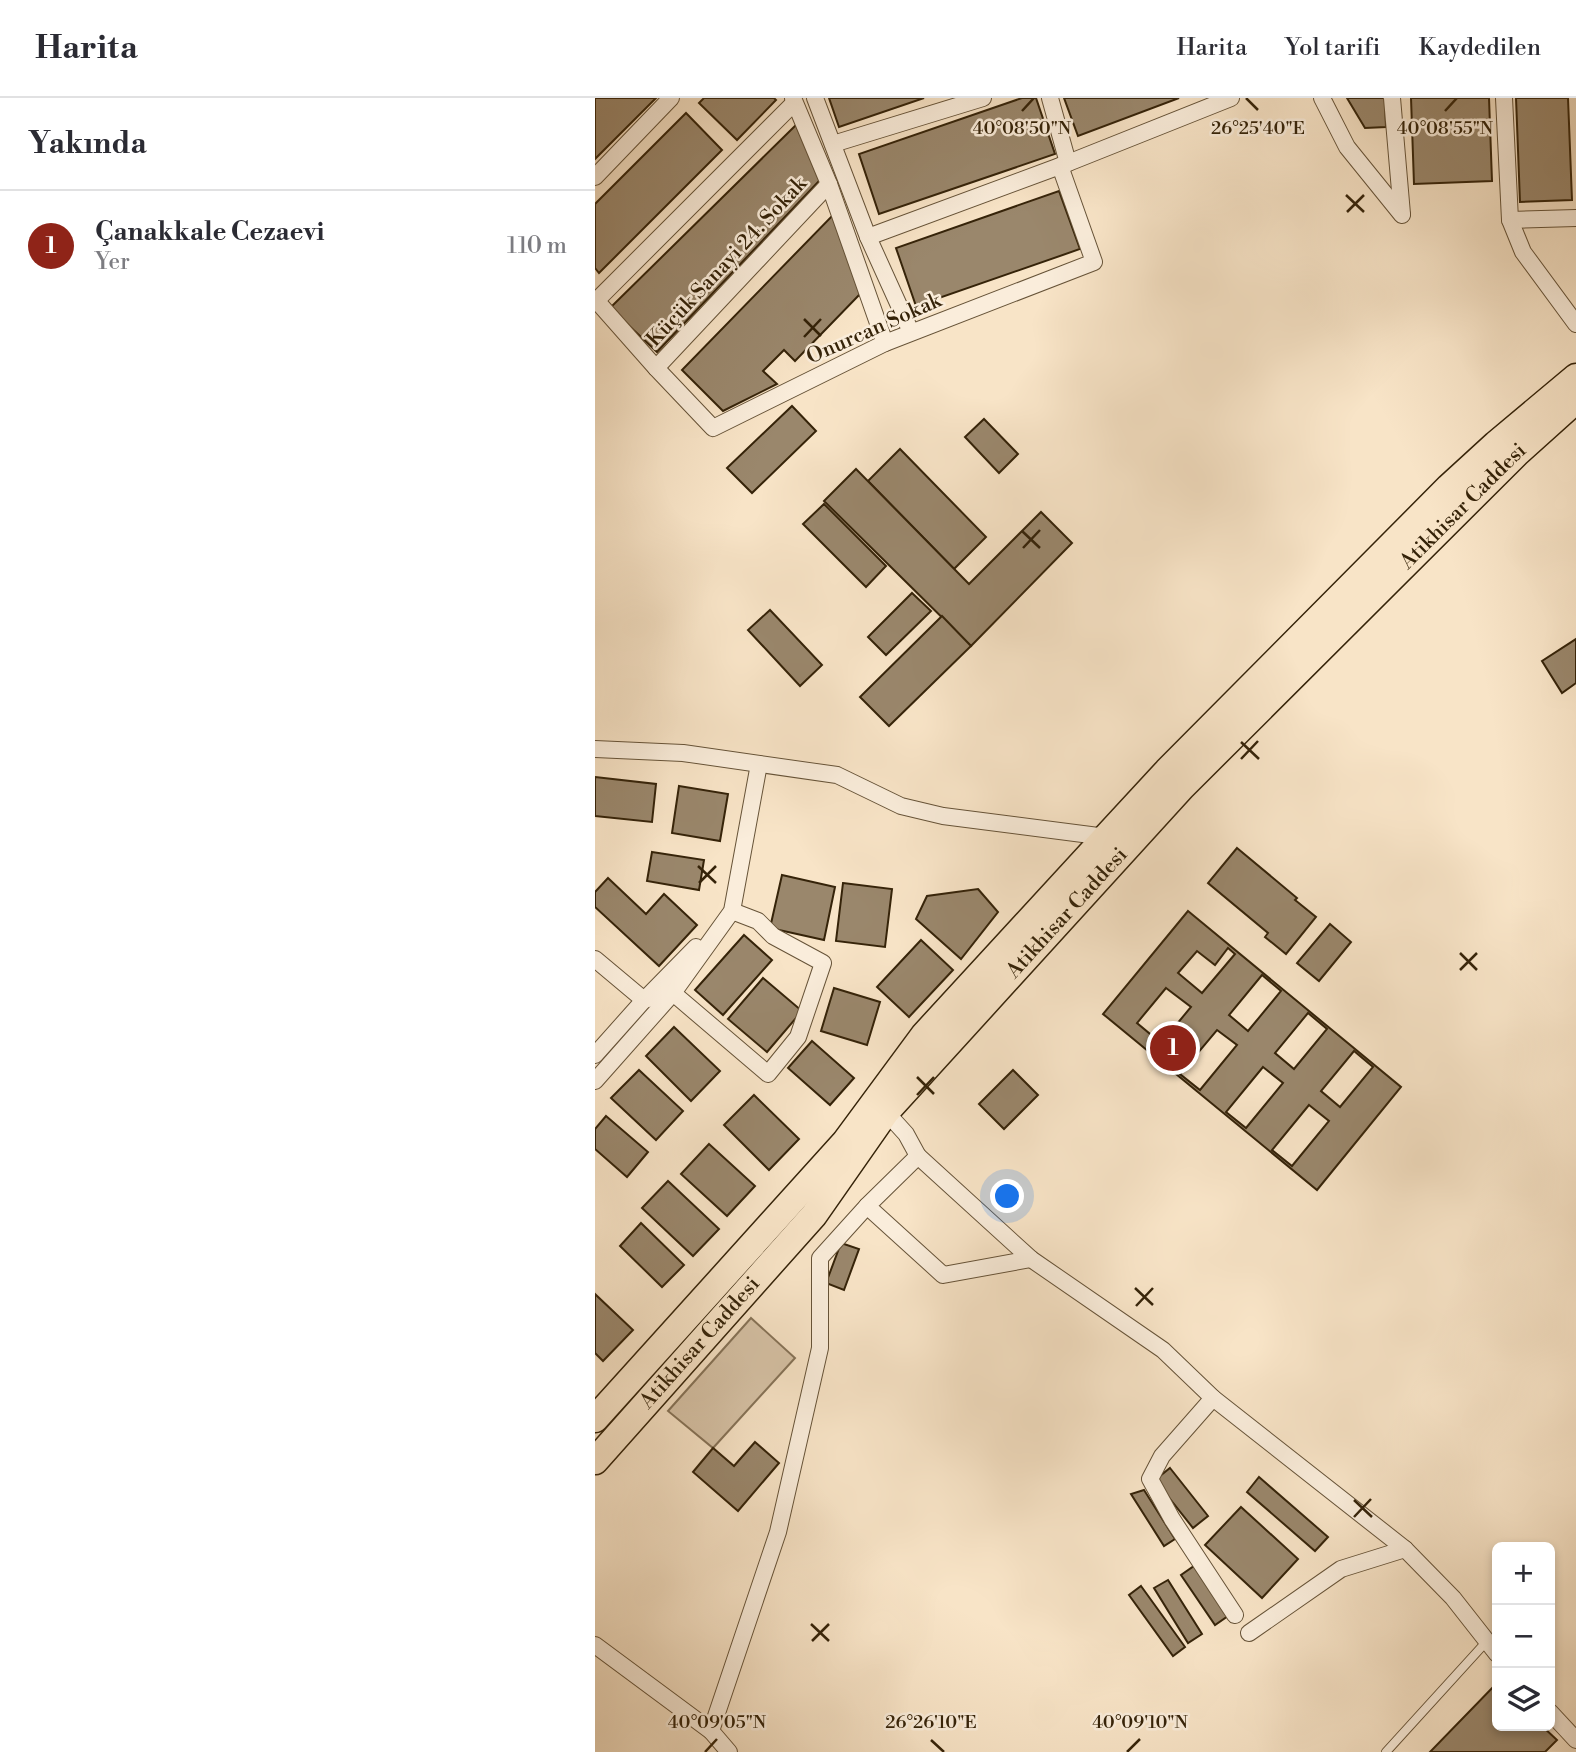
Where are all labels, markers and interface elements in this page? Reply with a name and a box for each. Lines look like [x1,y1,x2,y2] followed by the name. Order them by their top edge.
[35,28,138,69] text: Harita
[1176,33,1247,63] text: Harita
[1285,33,1380,63] text: Yol tarifi
[1418,33,1541,63] text: Kaydedilen
[973,117,1072,140] text: 40°08'50"N
[1211,117,1305,140] text: 26°25'40"E
[1397,117,1494,140] text: 40°08'55"N
[28,125,147,163] text: Yakında
[641,171,813,353] street label: Küçük Sanayi 24. Sokak
[95,216,325,248] text: Çanakkale Cezaevi
[45,232,57,260] text: 1
[507,232,567,260] text: 110 m
[95,248,130,276] text: Yer
[803,287,946,370] street label: Onurcan Sokak
[1394,438,1532,576] street label: Atikhisar Caddesi
[1000,842,1133,985] street label: Atikhisar Caddesi
[1150,1022,1196,1074] pin: 1
[990,1179,1024,1213] your location
[634,1271,766,1415] street label: Atikhisar Caddesi
[1492,1542,1555,1731] map controls
[1492,1542,1555,1605] button: +
[1492,1605,1555,1668] button: −
[1492,1668,1555,1731] button: layers
[668,1711,767,1734] text: 40°09'05"N
[885,1711,977,1734] text: 26°26'10"E
[1092,1711,1188,1734] text: 40°09'10"N

